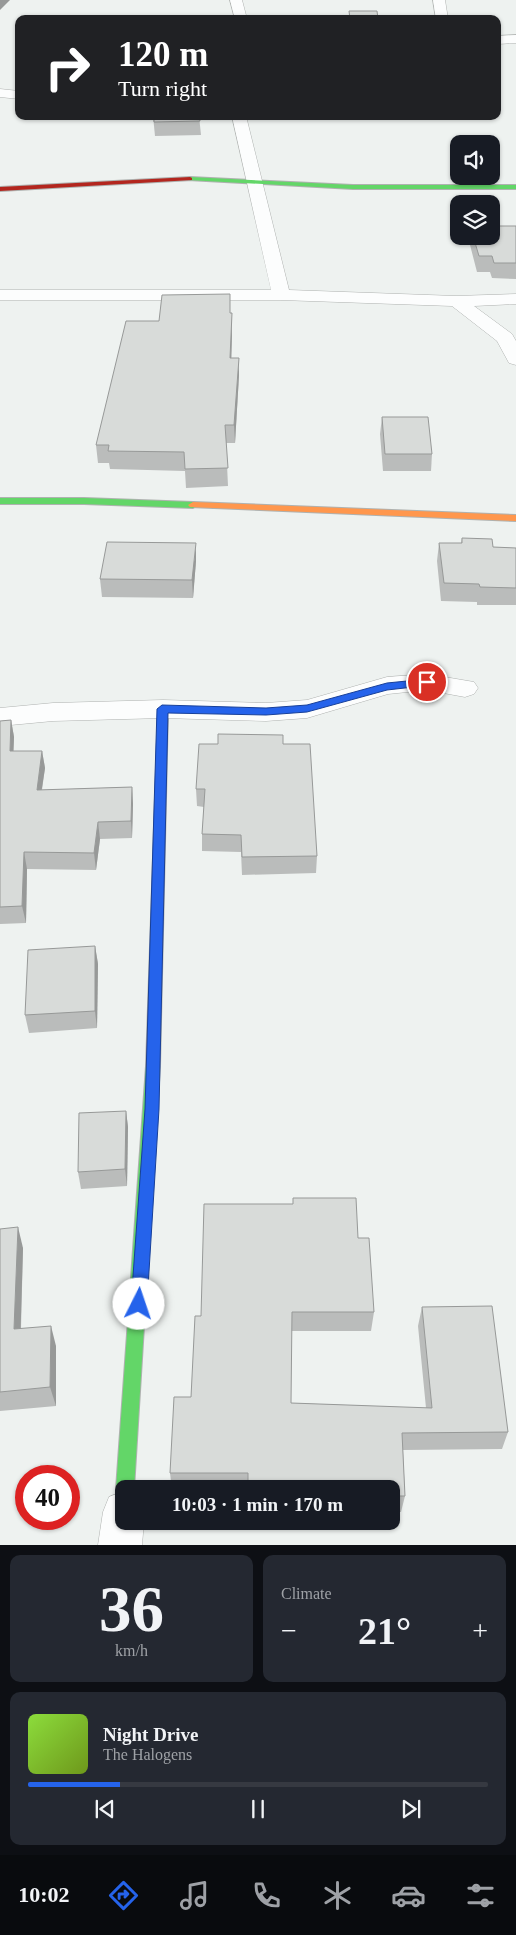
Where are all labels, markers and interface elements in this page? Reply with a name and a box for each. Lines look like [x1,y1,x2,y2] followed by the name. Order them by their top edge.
[35,35,100,100] icon: right
[118,35,208,74] text: 120 m
[118,76,207,101] text: Turn right
[450,135,500,245] map controls
[450,135,500,185] button: sound
[450,195,500,245] button: layers
[406,661,448,703] pin
[413,668,441,696] icon: arrive
[112,1277,164,1329] position arrow
[15,1465,80,1530] speed limit sign: 40
[172,1494,343,1515] text: 10:03 · 1 min · 170 m
[99,1573,164,1645] text: 36
[281,1585,332,1602] text: Climate
[358,1610,411,1652] text: 21°
[281,1615,297,1646] text: −
[472,1615,488,1646] text: +
[115,1642,148,1659] text: km/h
[103,1724,199,1745] text: Night Drive
[103,1746,192,1763] text: The Halogens
[91,1795,119,1823] icon: previous
[244,1795,272,1823] icon: pause
[397,1795,425,1823] icon: next
[106,1878,141,1913] icon: directions
[177,1878,212,1913] icon: music
[249,1878,284,1913] icon: phone
[320,1878,355,1913] icon: climate
[391,1878,426,1913] icon: car
[463,1878,498,1913] icon: filters
[18,1882,70,1907] text: 10:02

